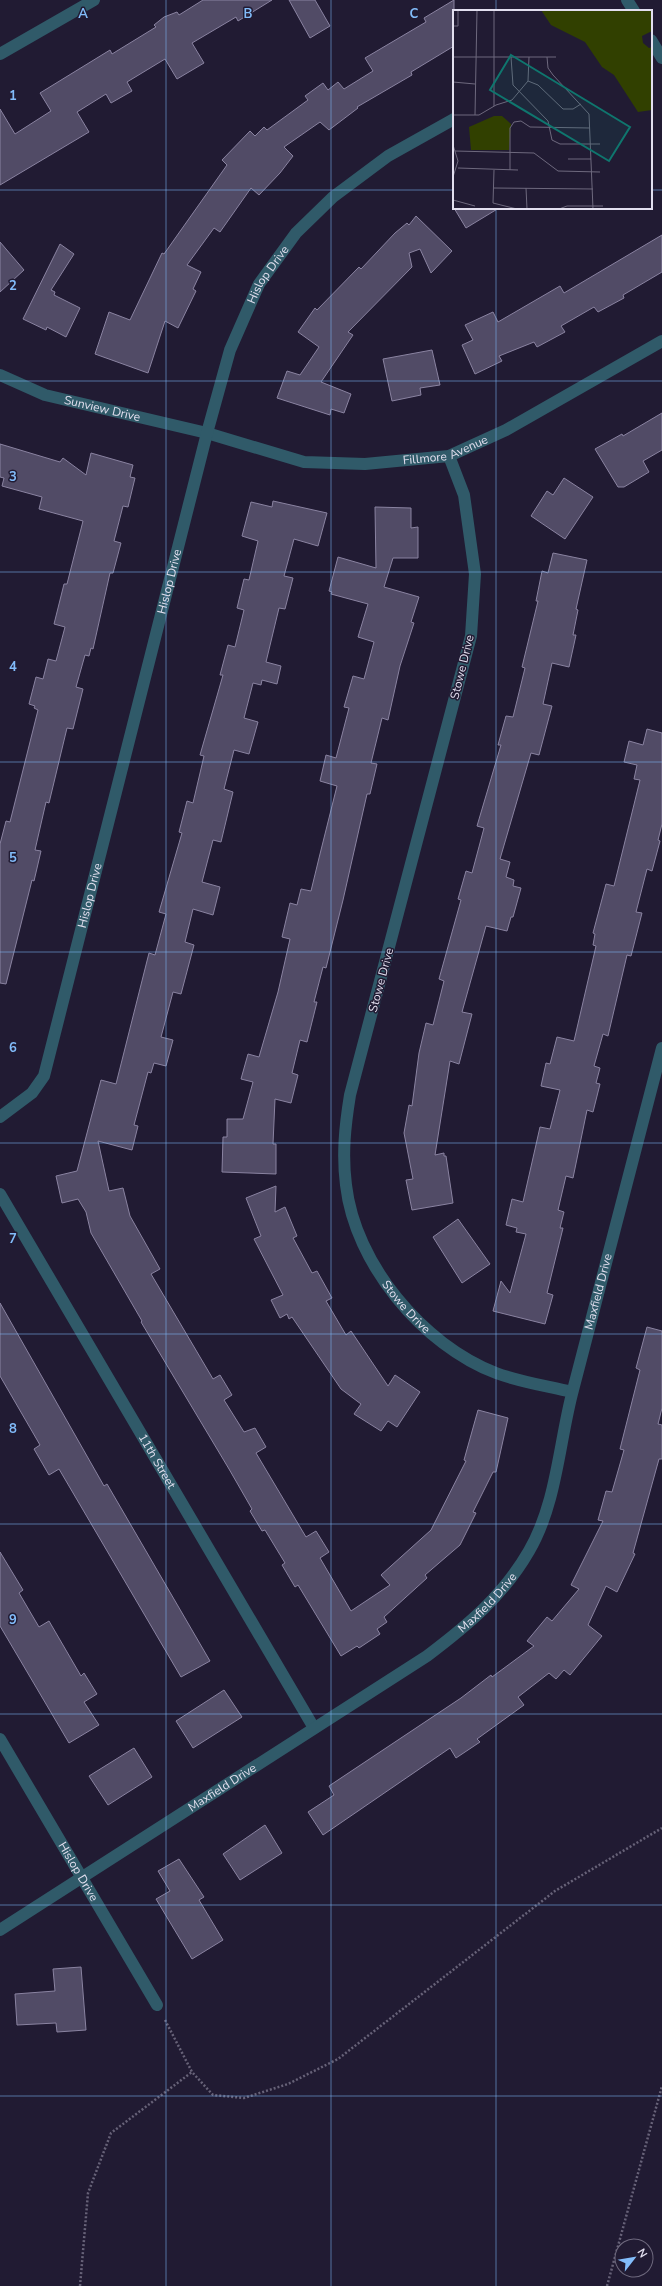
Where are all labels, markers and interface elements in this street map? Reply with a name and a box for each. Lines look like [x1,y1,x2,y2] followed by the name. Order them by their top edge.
[78,5,88,23] text: A
[244,5,253,23] text: B
[410,5,419,23] text: C
[453,10,652,209] inset map
[9,87,17,105] text: 1
[243,242,292,306] street label: Hislop Drive
[9,277,17,295] text: 2
[62,392,142,425] street label: Sunview Drive
[402,431,490,468] street label: Fillmore Avenue
[9,468,17,486] text: 3
[153,547,185,616] street label: Hislop Drive
[446,633,478,701] street label: Stowe Drive
[9,658,17,676] text: 4
[9,849,17,867] text: 5
[74,861,106,930] street label: Hislop Drive
[365,946,397,1014] street label: Stowe Drive
[9,1039,17,1057] text: 6
[9,1230,17,1248] text: 7
[581,1252,616,1331] street label: Maxfield Drive
[378,1277,434,1337] street label: Stowe Drive
[9,1420,17,1438] text: 8
[135,1431,180,1492] street label: 11th Street
[455,1569,520,1636] street label: Maxfield Drive
[9,1611,17,1629] text: 9
[185,1760,259,1815] street label: Maxfield Drive
[54,1839,102,1904] street label: Hislop Drive
[614,2238,654,2278] north arrow
[634,2246,651,2260] text: N

